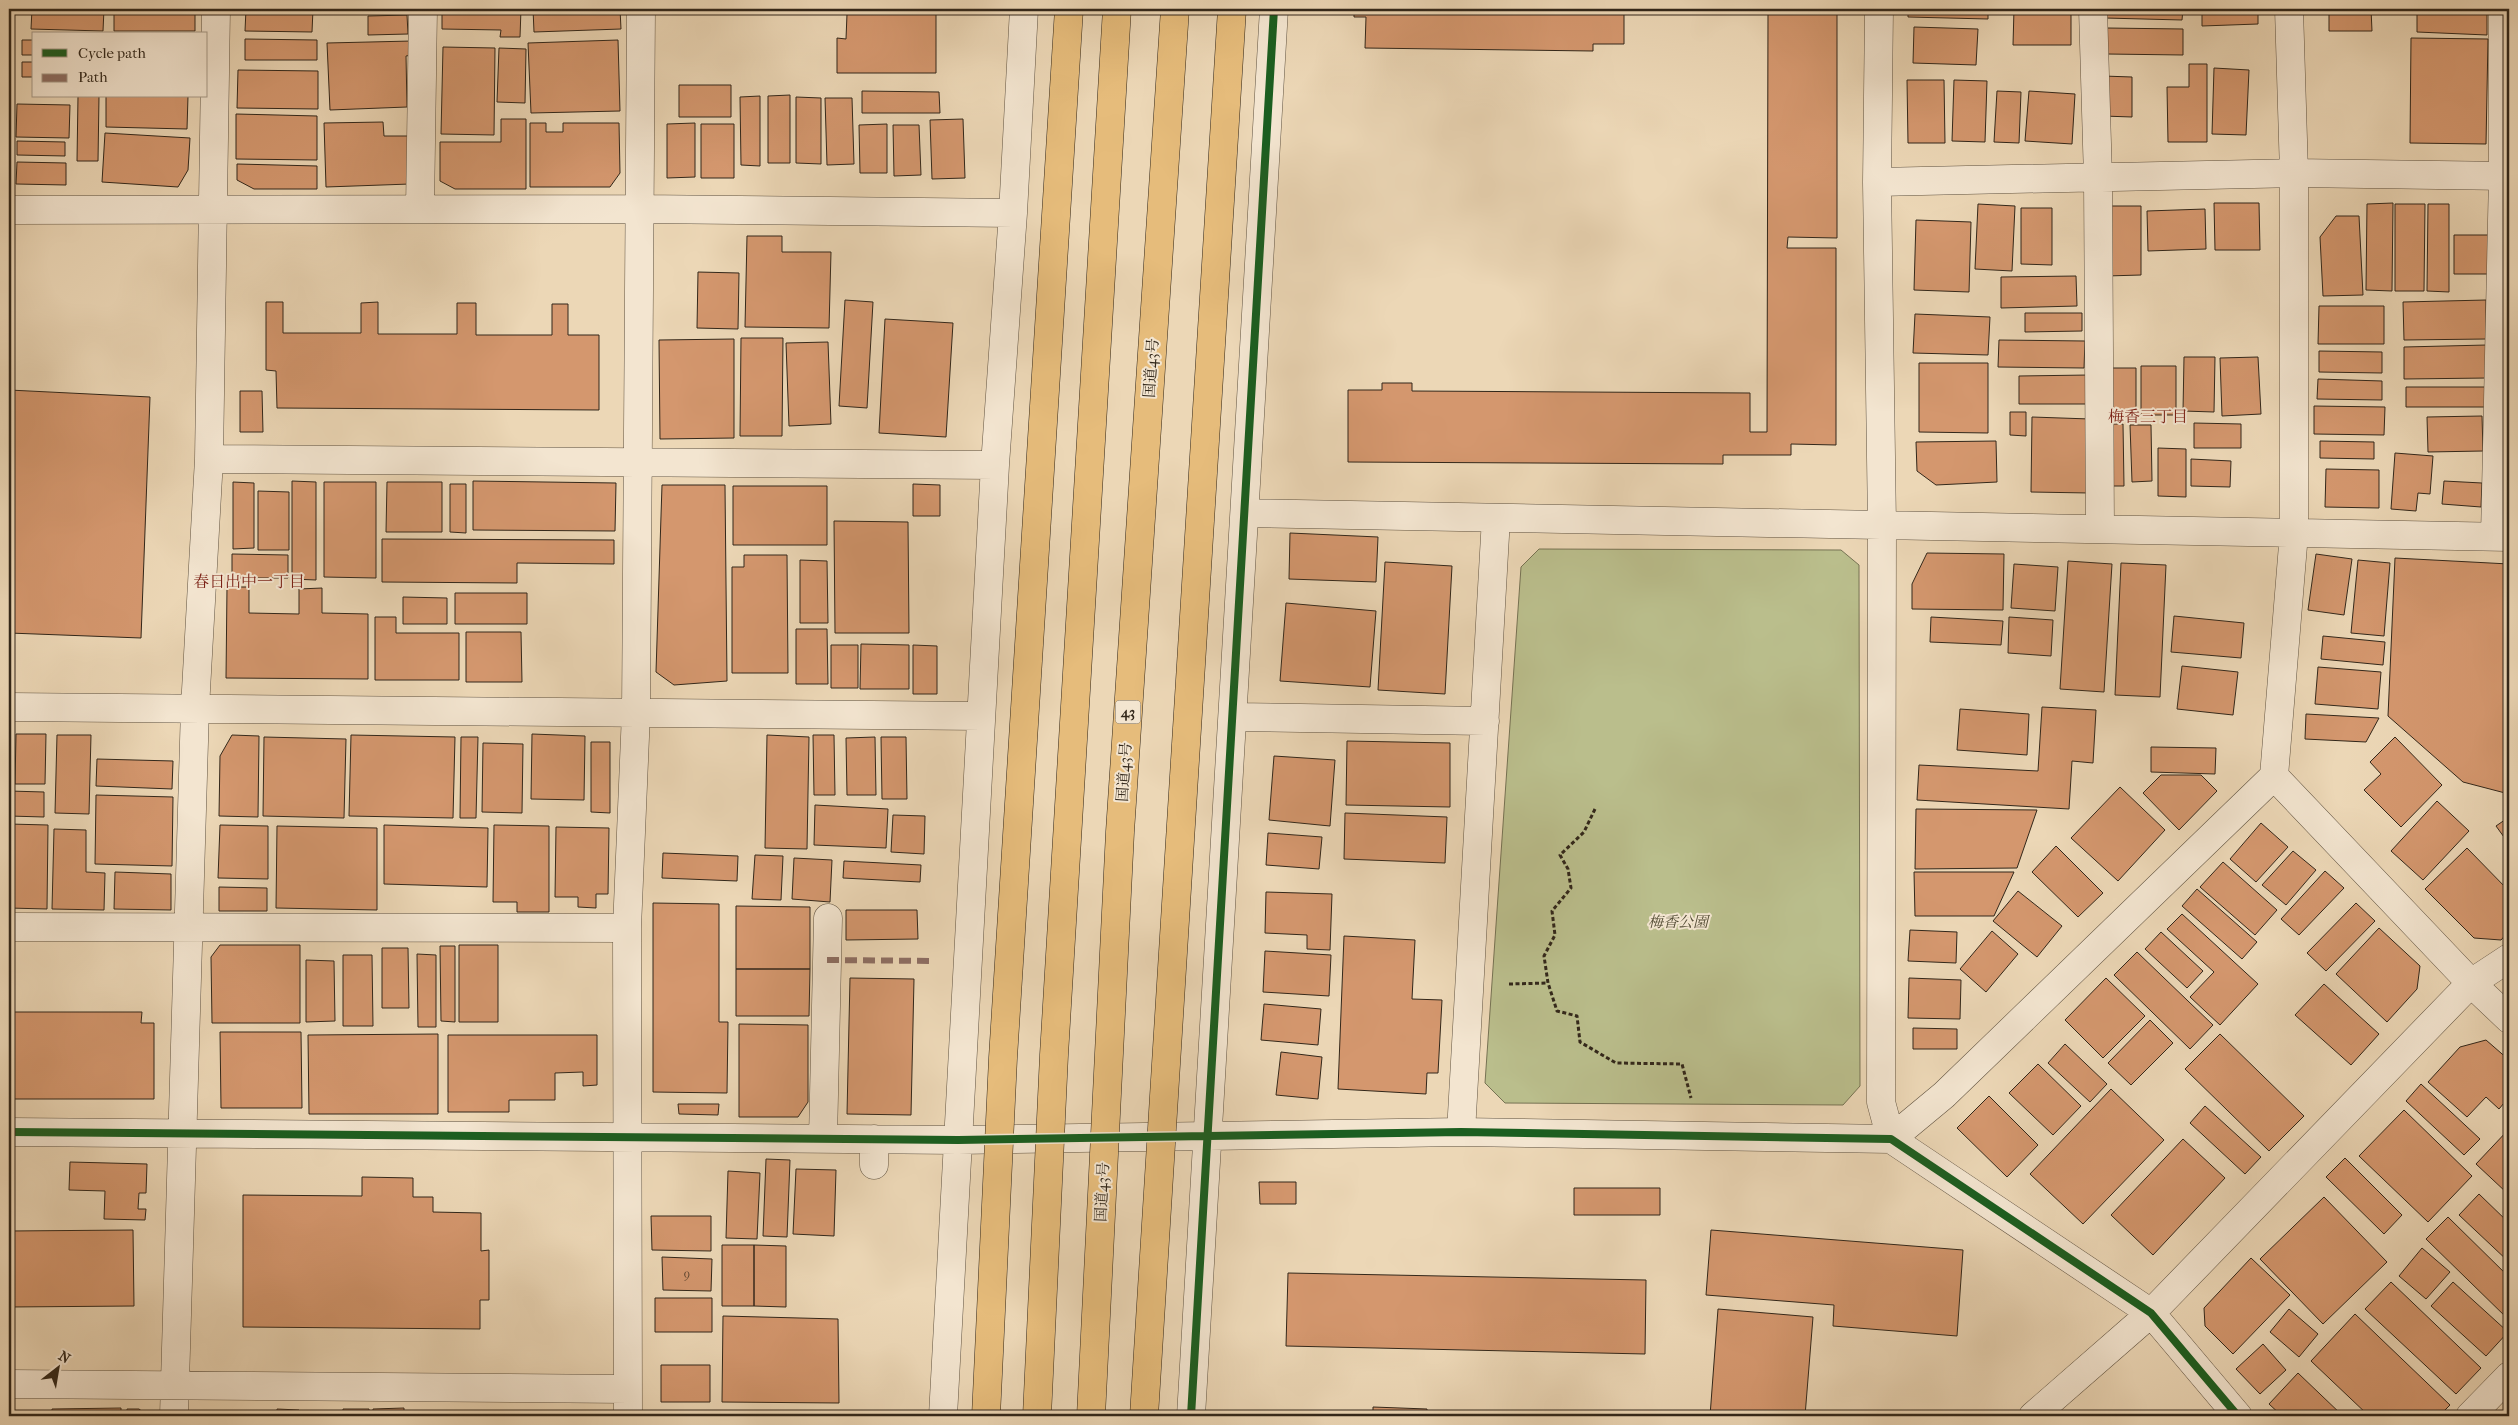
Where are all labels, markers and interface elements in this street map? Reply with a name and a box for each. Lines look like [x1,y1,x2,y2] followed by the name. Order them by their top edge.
[32,32,208,98] legend
[78,44,146,62] text: Cycle path
[78,68,108,86] text: Path
[1140,337,1162,399] street label: 国道43号
[2108,407,2188,426] district label: 梅香三丁目
[193,572,305,591] district label: 春日出中一丁目
[1116,700,1140,724] road number: 43
[1113,741,1135,803] street label: 国道43号
[1648,913,1711,931] park label: 梅香公園
[1091,1162,1113,1222] street label: 国道43号
[684,1267,690,1281] house number: 9
[32,1342,82,1392] north arrow
[56,1347,74,1368] text: N

